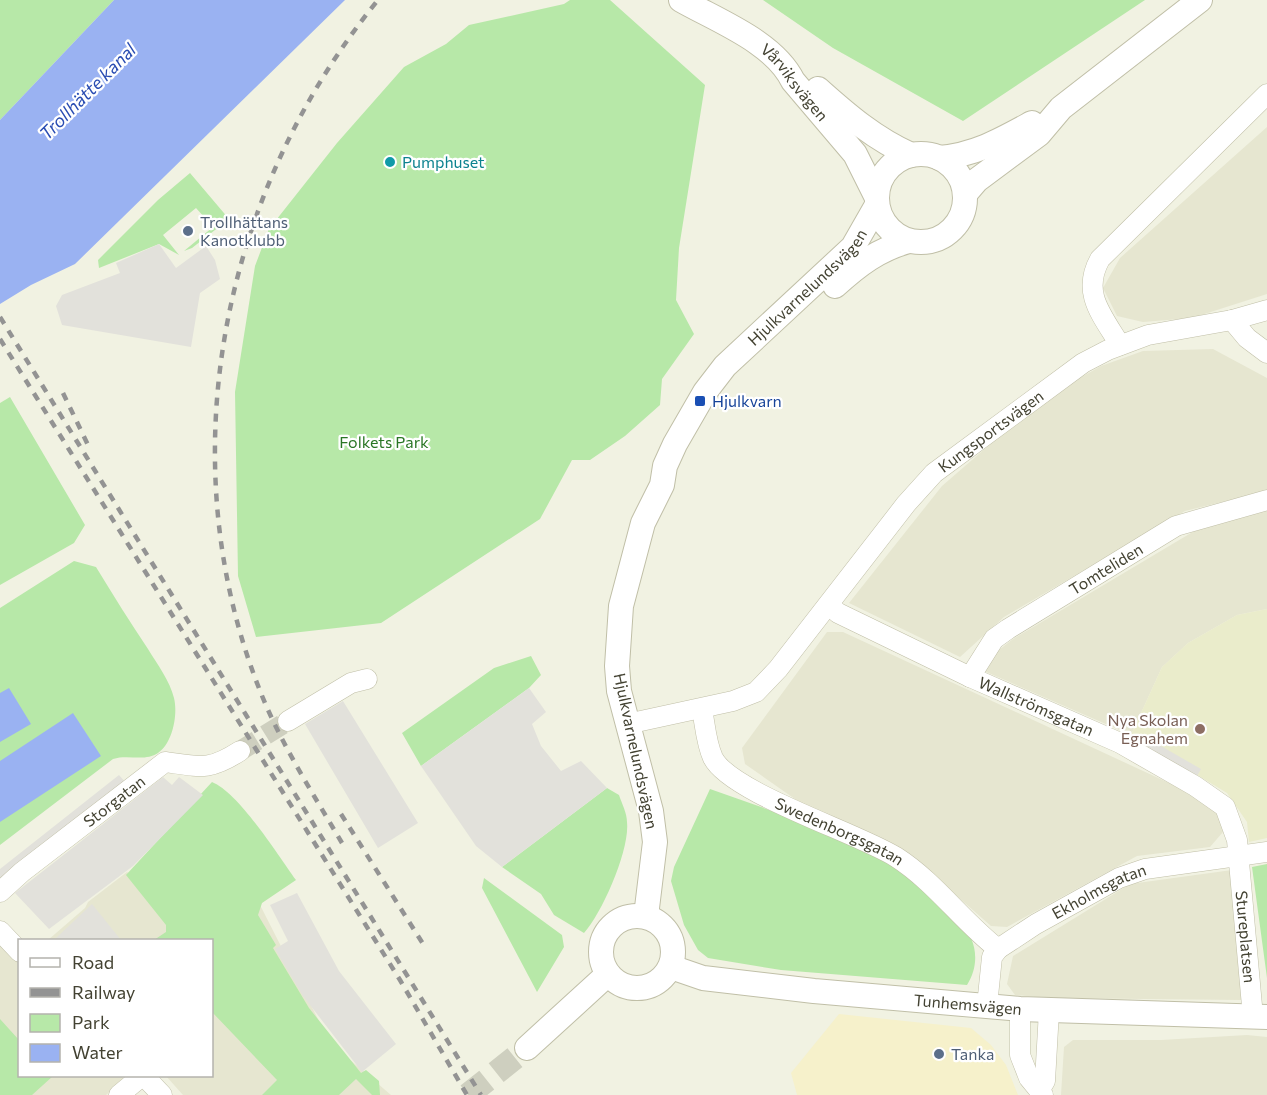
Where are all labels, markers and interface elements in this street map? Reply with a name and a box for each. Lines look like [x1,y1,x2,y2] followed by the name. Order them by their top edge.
[34,38,140,144] water label: Trollhätte kanal
[757,39,833,124] street label: Vårviksvägen
[402,152,485,171] place label: Pumphuset
[383,155,397,169] marker: Pumphuset
[200,212,288,249] place label: Trollhättans Kanotklubb
[181,224,195,238] marker: Trollhättans Kanotklubb
[743,225,870,349] street label: Hjulkvarnelundsvägen
[934,386,1047,476] street label: Kungsportsvägen
[712,391,782,410] place label: Hjulkvarn
[693,394,707,408] marker: Hjulkvarn
[339,432,429,451] park label: Folkets Park
[1066,539,1146,598] street label: Tomteliden
[611,671,662,831] street label: Hjulkvarnelundsvägen
[976,672,1097,739] street label: Wallströmsgatan
[1108,710,1188,747] place label: Nya Skolan Egnahem
[1193,722,1207,736] marker: Nya Skolan Egnahem
[79,771,148,830] street label: Storgatan
[772,793,908,869] street label: Swedenborgsgatan
[1048,859,1148,922] street label: Ekholmsgatan
[1233,890,1260,984] street label: Stureplatsen
[18,939,213,1077] legend
[72,951,114,973] text: Road
[72,981,135,1003] text: Railway
[913,990,1023,1018] street label: Tunhemsvägen
[72,1011,110,1033] text: Park
[72,1041,123,1063] text: Water
[951,1044,994,1063] place label: Tanka
[932,1047,946,1061] marker: Tanka

